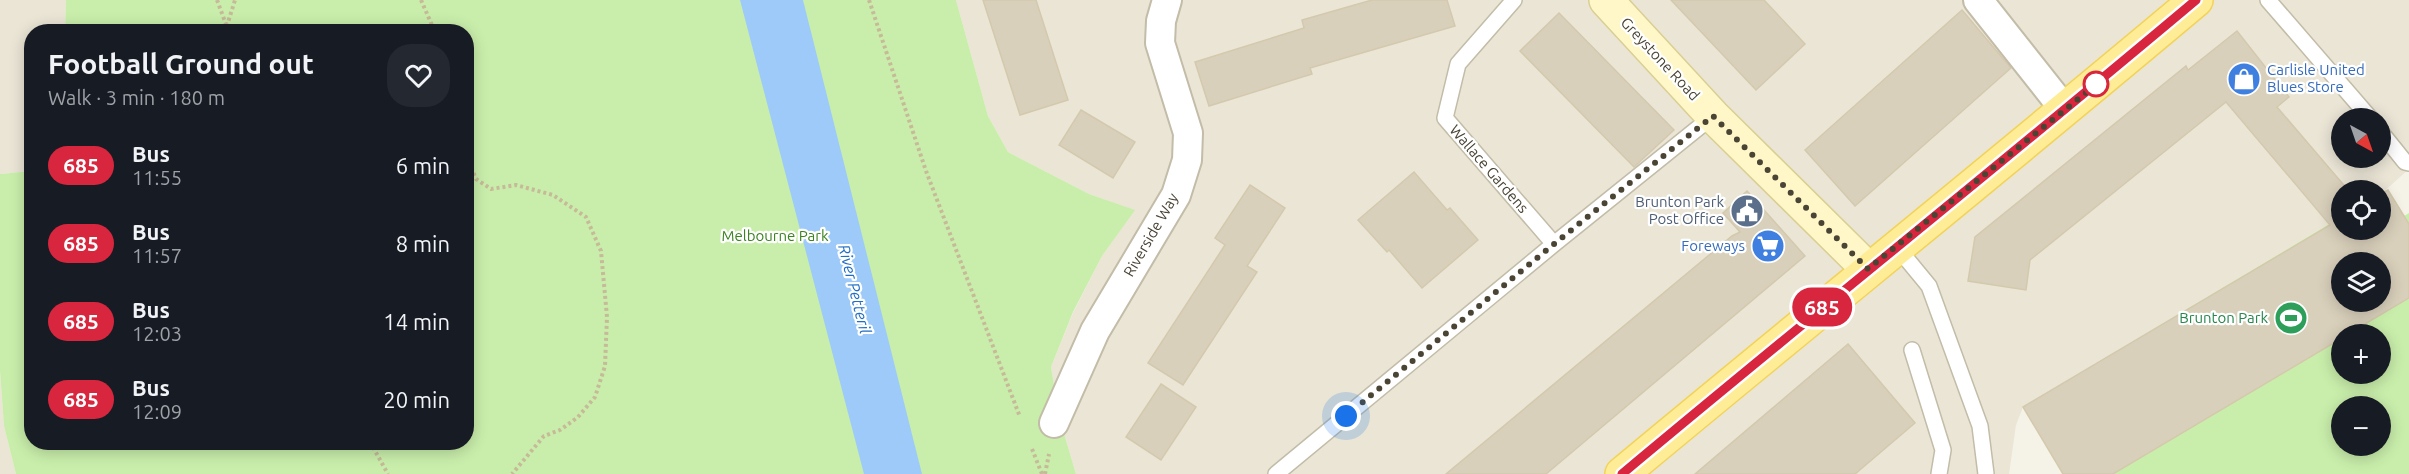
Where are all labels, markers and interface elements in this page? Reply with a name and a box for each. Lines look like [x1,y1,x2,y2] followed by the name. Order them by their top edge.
[1618,14,1703,104] street label: Greystone Road
[387,44,450,107] button: heart
[48,48,314,79] text: Football Ground out
[2226,61,2262,97] shop icon: Carlisle United Blues Store
[2267,61,2365,95] place label: Carlisle United Blues Store
[2083,71,2109,97] unlabelled marker
[48,86,225,109] text: Walk · 3 min · 180 m
[2331,108,2391,168] north arrow
[2331,108,2391,456] map controls
[1447,121,1532,216] street label: Wallace Gardens
[132,141,170,166] text: Bus
[63,153,99,177] text: 685
[396,153,450,178] text: 6 min
[132,166,182,189] text: 11:55
[2331,180,2391,240] button: locate
[1120,190,1181,279] street label: Riverside Way
[1635,193,1724,227] place label: Brunton Park Post Office
[1729,193,1765,229] public building icon: Brunton Park Post Office
[132,219,170,244] text: Bus
[721,227,829,244] park label: Melbourne Park
[1750,228,1786,264] supermarket icon: Foreways
[63,231,99,255] text: 685
[396,231,450,256] text: 8 min
[1681,237,1745,254] place label: Foreways
[835,242,875,336] water label: River Petteril
[132,244,182,267] text: 11:57
[2331,252,2391,312] button: layers
[1788,288,1856,326] line badge: 685
[1804,295,1840,319] text: 685
[132,297,170,322] text: Bus
[2273,300,2309,336] sports icon: Brunton Park
[63,309,99,333] text: 685
[383,309,450,334] text: 14 min
[2179,309,2268,326] place label: Brunton Park
[132,322,182,345] text: 12:03
[2331,324,2391,384] button: +
[132,375,170,400] text: Bus
[63,387,99,411] text: 685
[383,387,450,412] text: 20 min
[2331,396,2391,456] button: −
[132,400,182,423] text: 12:09
[1331,401,1361,431] your location

